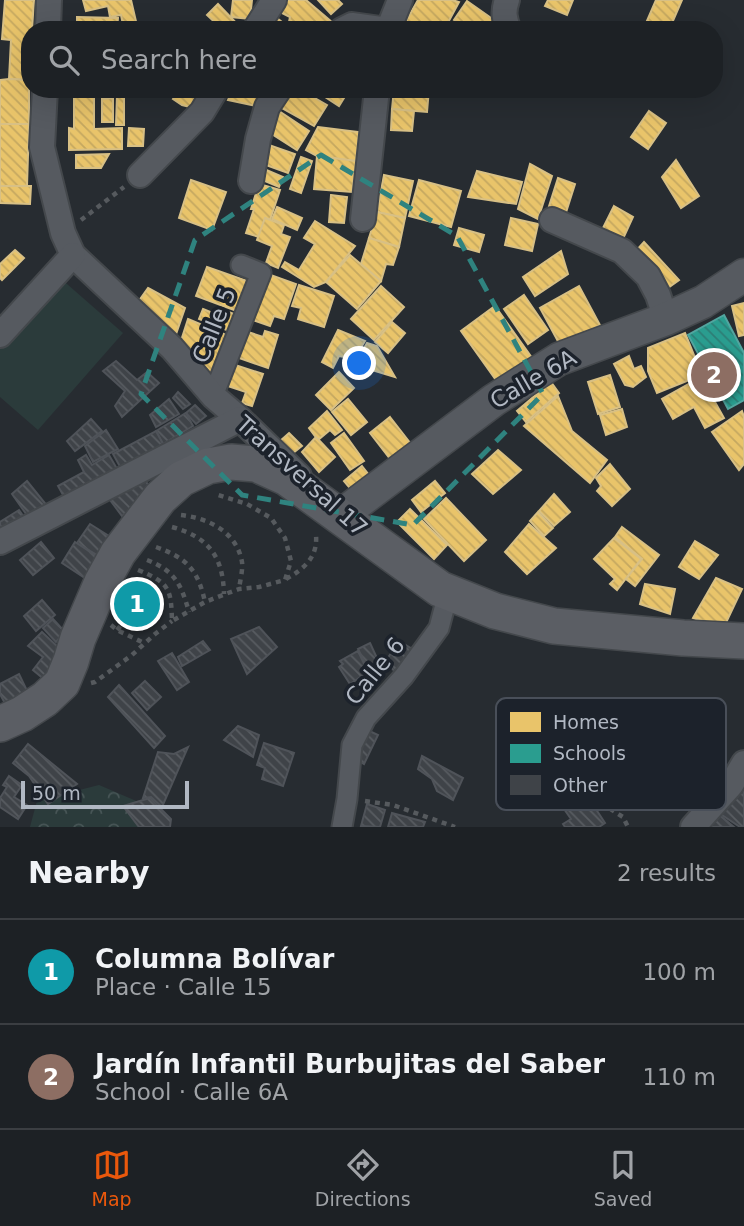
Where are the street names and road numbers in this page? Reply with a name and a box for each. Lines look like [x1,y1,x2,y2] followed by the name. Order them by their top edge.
[187,283,241,367] street label: Calle 5
[485,344,581,414] street label: Calle 6A
[230,410,373,542] street label: Transversal 17
[340,632,410,710] street label: Calle 6

